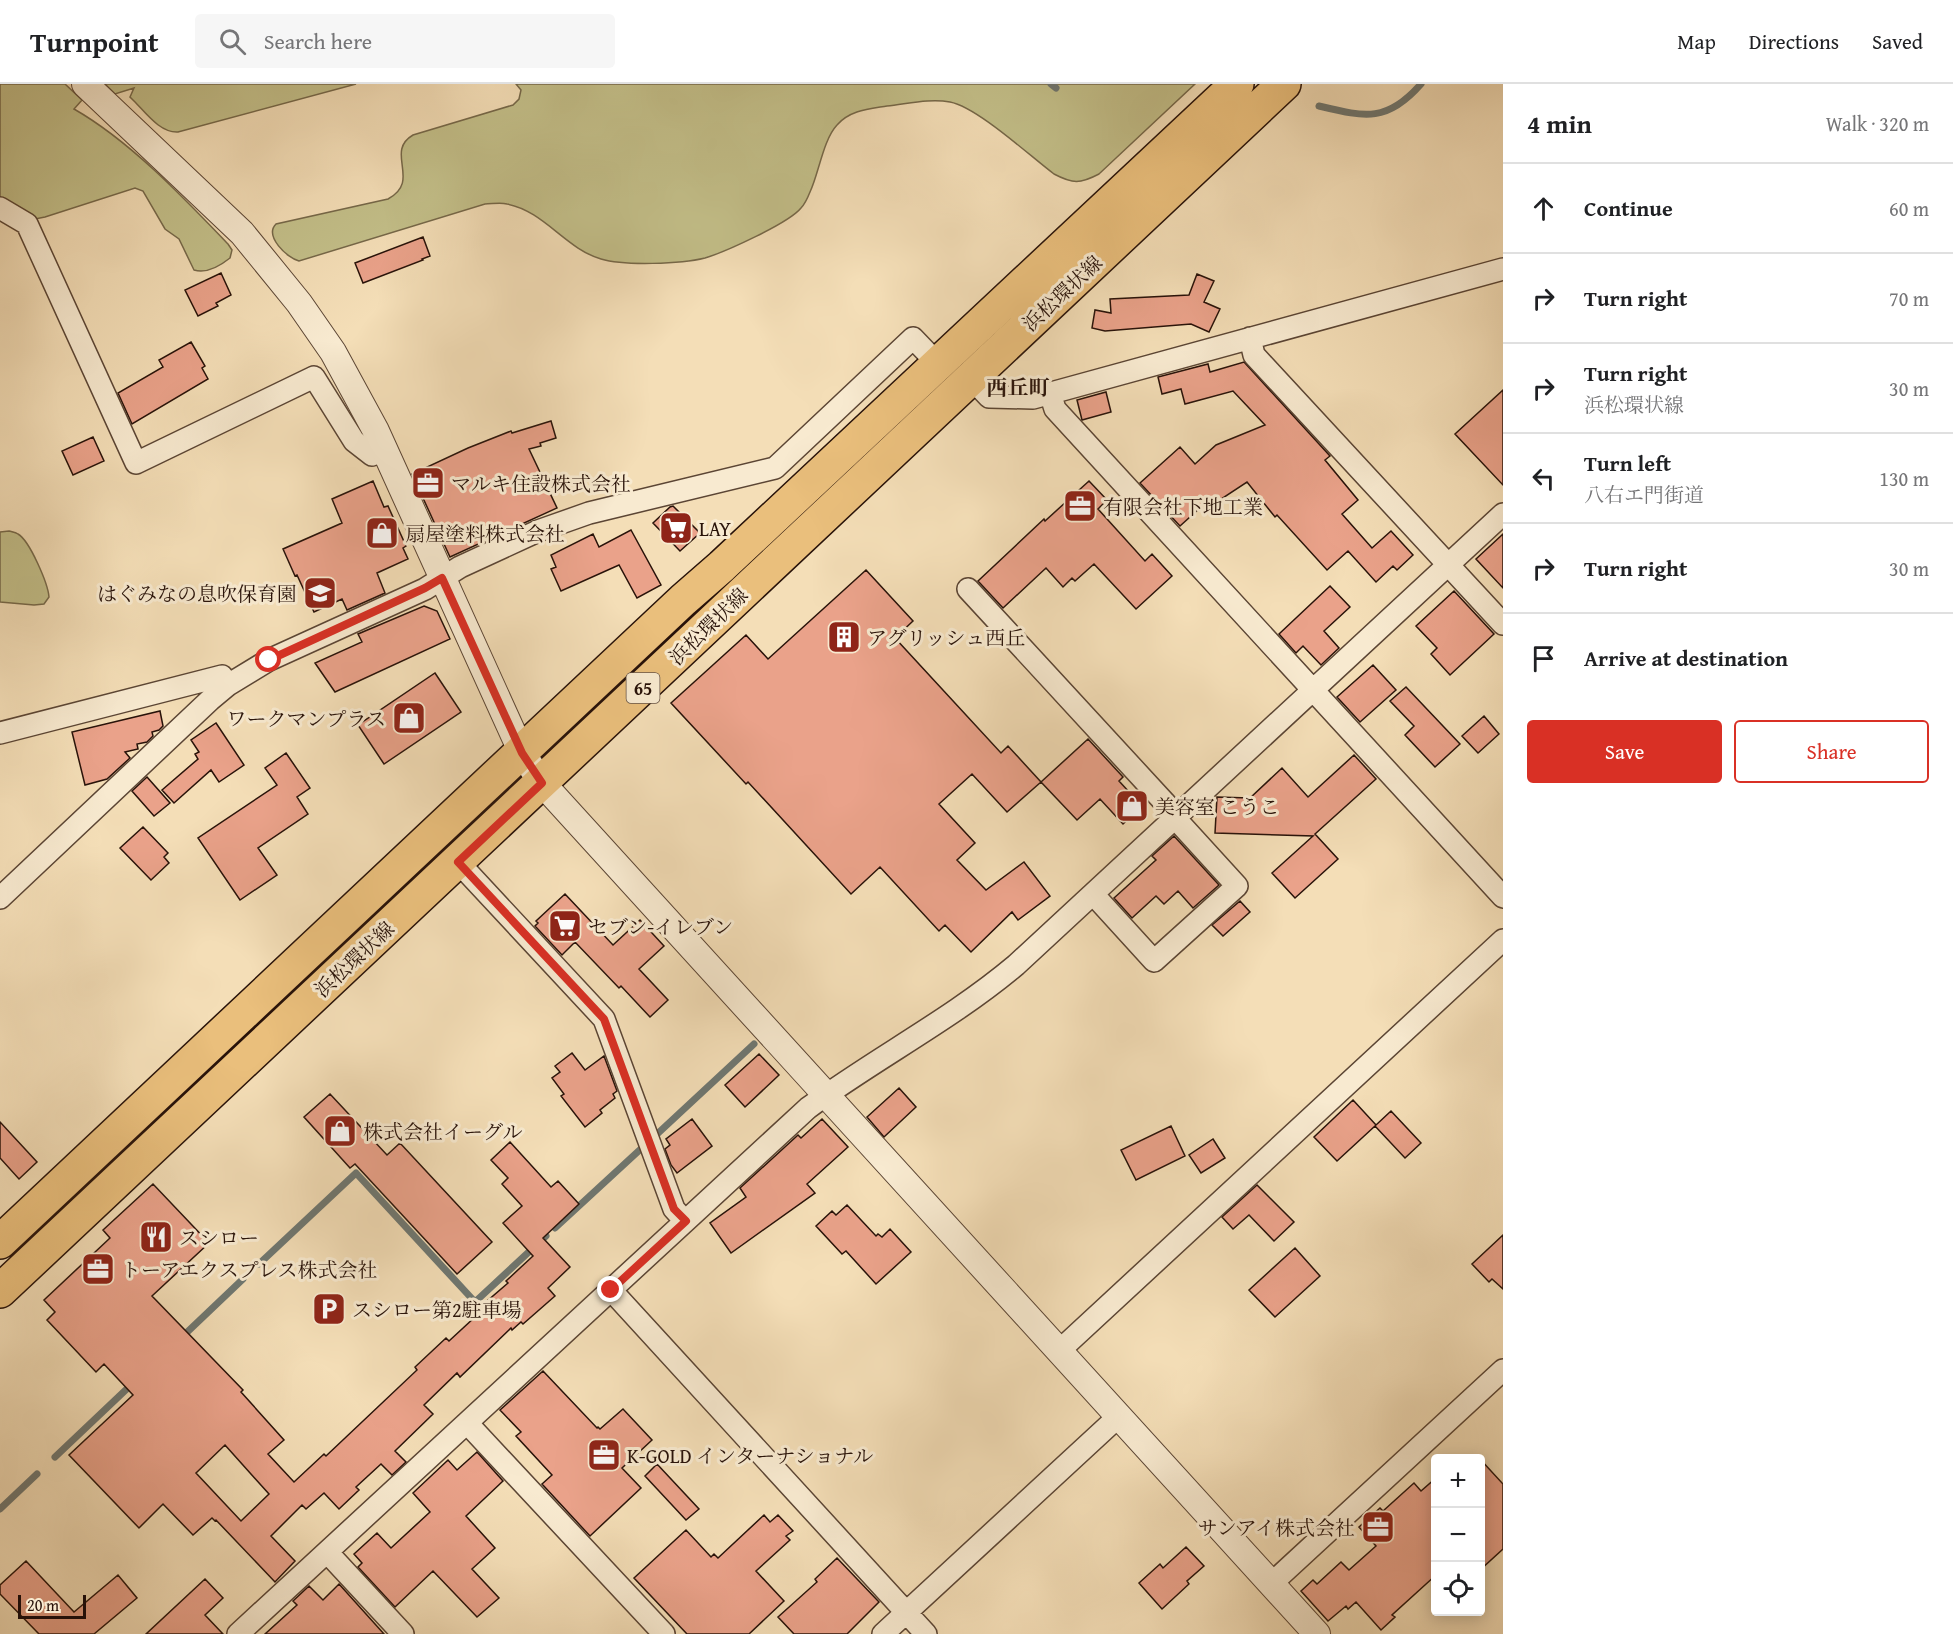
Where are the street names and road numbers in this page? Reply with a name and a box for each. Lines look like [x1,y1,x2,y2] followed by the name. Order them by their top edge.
[1016,248,1108,338] street label: 浜松環状線
[662,581,754,671] street label: 浜松環状線
[626,673,660,703] road number: 65
[308,914,400,1004] street label: 浜松環状線

